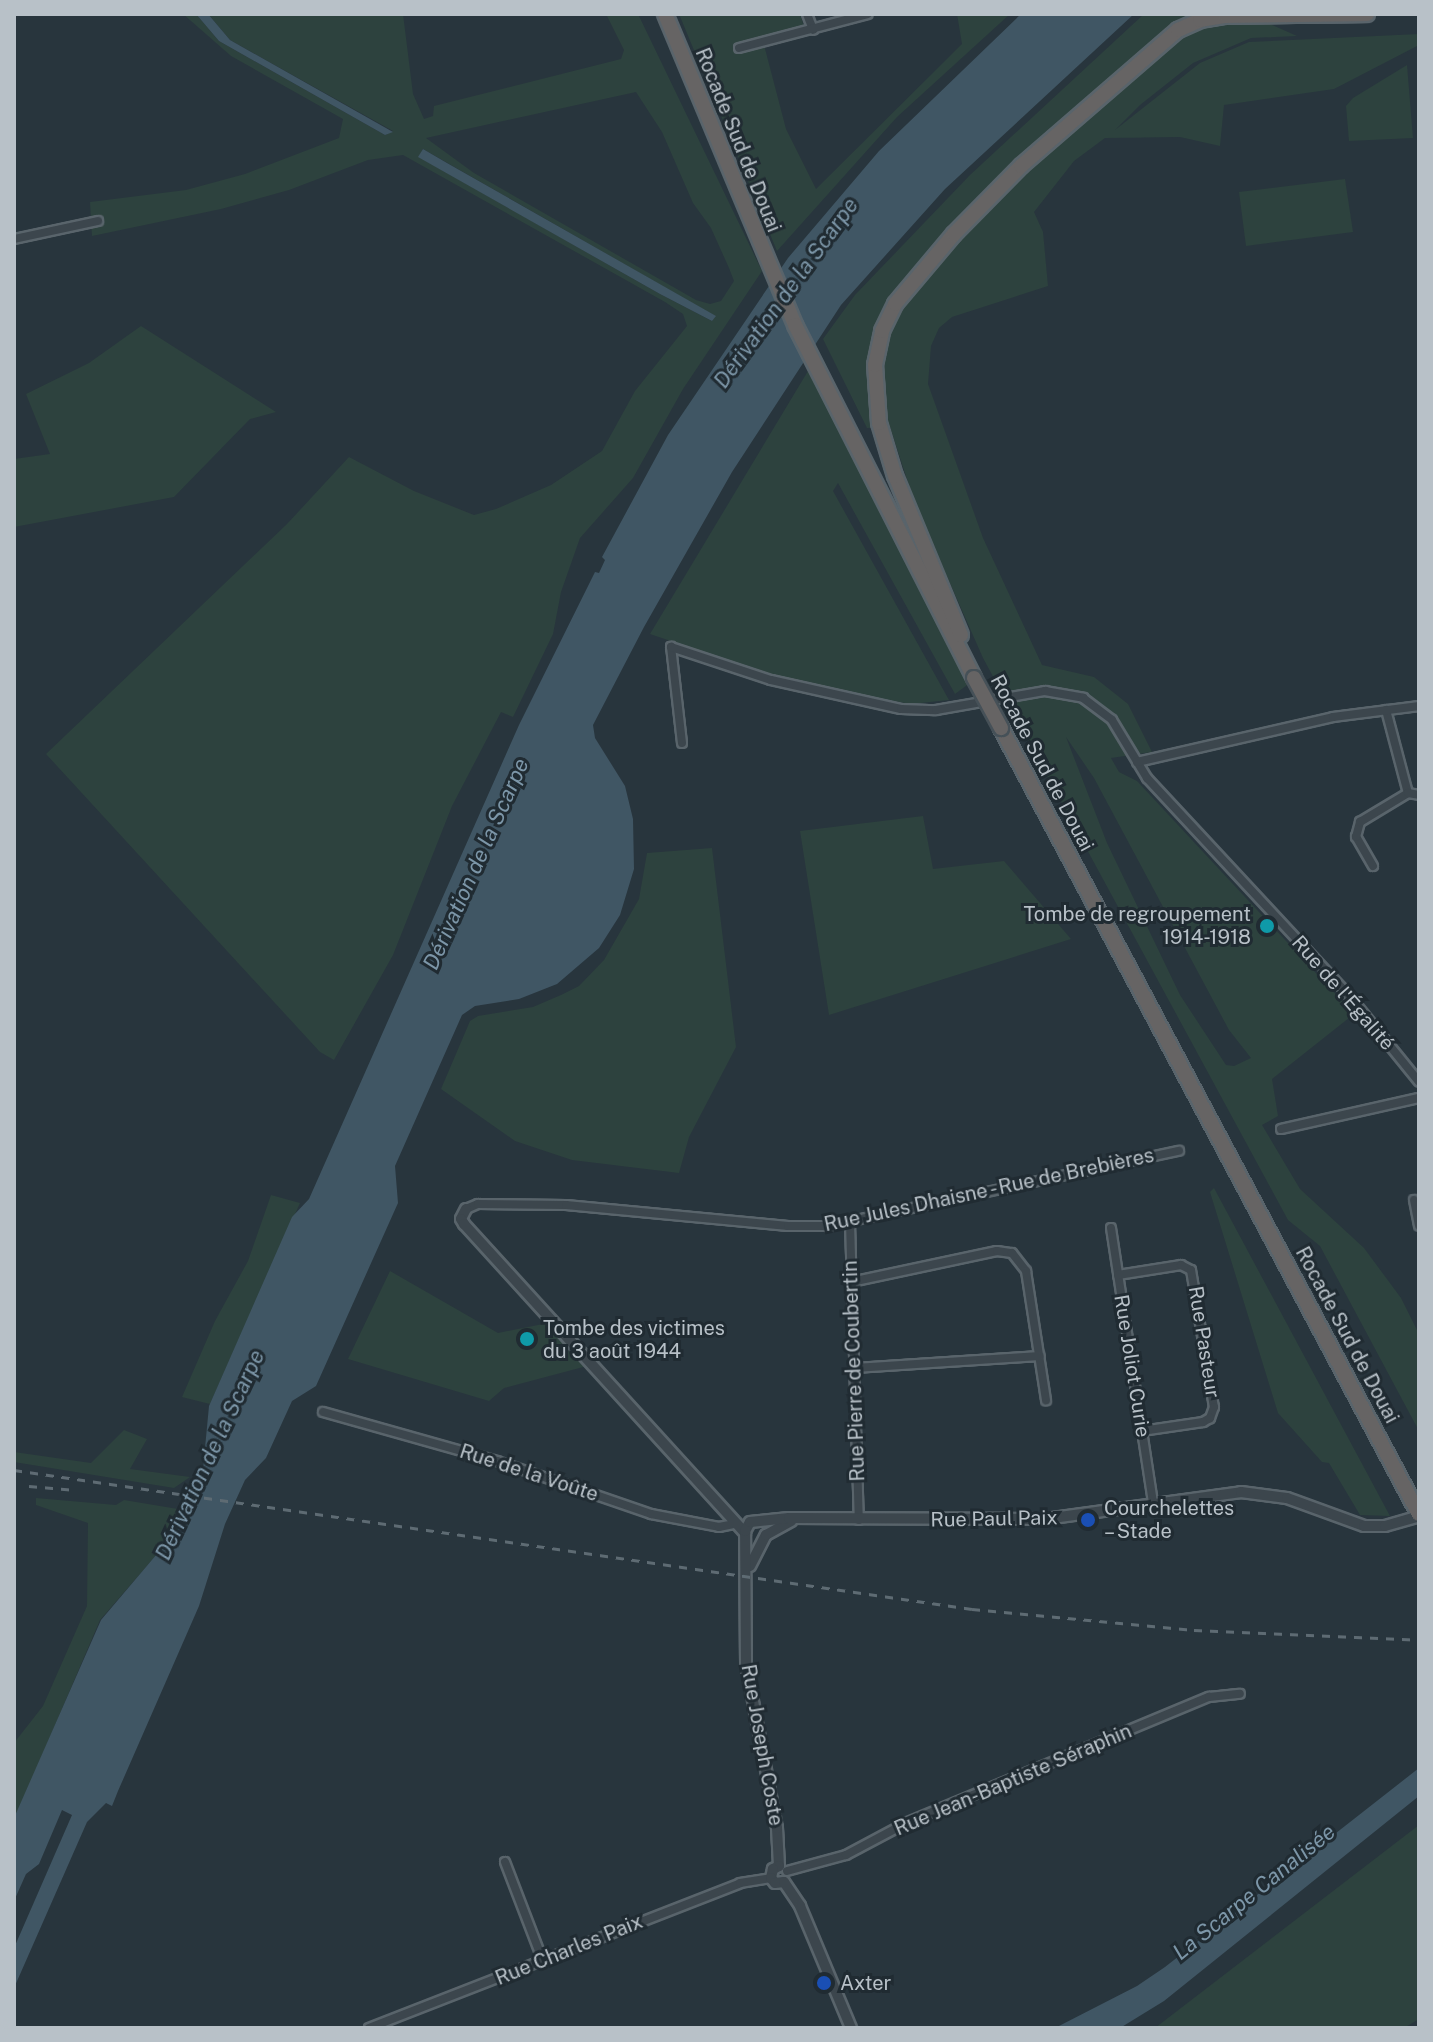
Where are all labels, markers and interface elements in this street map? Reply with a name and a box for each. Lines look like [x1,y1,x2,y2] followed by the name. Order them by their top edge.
[690,44,786,236] street label: Rocade Sud de Douai
[708,193,864,393] water label: Dérivation de la Scarpe
[985,670,1099,856] street label: Rocade Sud de Douai
[417,754,535,974] water label: Dérivation de la Scarpe
[1023,902,1251,949] place label: Tombe de regroupement 1914-1918
[1258,917,1276,935] marker: Tombe de regroupement 1914-1918
[1287,931,1399,1055] street label: Rue de l'Égalité
[819,1143,1159,1237] street label: Rue Jules Dhaisne - Rue de Brebières
[1290,1242,1404,1428] street label: Rocade Sud de Douai
[838,1260,870,1482] street label: Rue Pierre de Coubertin
[1183,1284,1225,1400] street label: Rue Pasteur
[1109,1293,1155,1439] street label: Rue Joliot Curie
[543,1316,725,1363] place label: Tombe des victimes du 3 août 1944
[518,1330,536,1348] marker: Tombe des victimes du 3 août 1944
[150,1346,270,1564] water label: Dérivation de la Scarpe
[456,1439,602,1507] street label: Rue de la Voûte
[1104,1496,1234,1543] place label: Courchelettes – Stade
[930,1506,1058,1532] street label: Rue Paul Paix
[1079,1511,1097,1529] marker: Courchelettes – Stade
[736,1662,788,1828] street label: Rue Joseph Coste
[891,1719,1135,1841] street label: Rue Jean-Baptiste Séraphin
[1167,1818,1341,1966] water label: La Scarpe Canalisée
[492,1909,646,1991] street label: Rue Charles Paix
[840,1971,891,1995] place label: Axter
[815,1974,833,1992] marker: Axter

